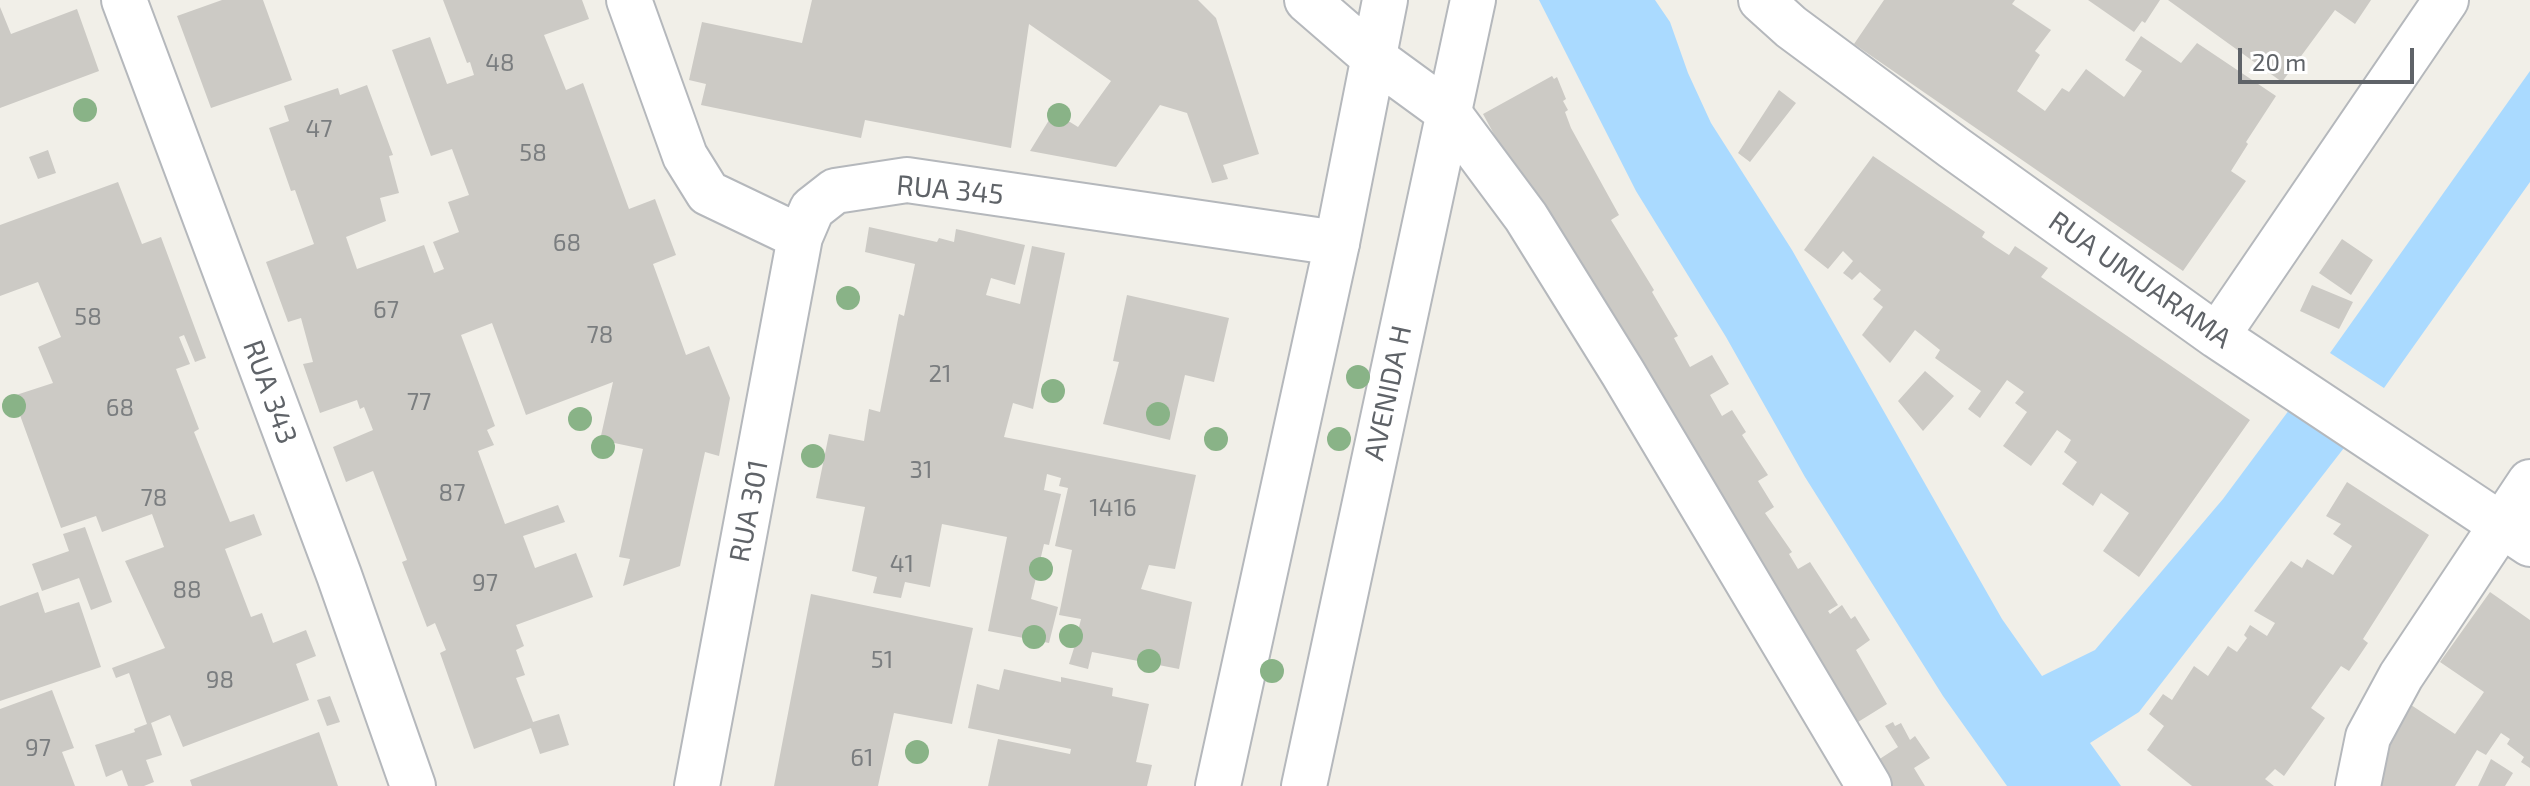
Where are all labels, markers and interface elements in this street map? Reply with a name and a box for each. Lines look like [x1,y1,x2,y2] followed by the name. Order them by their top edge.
[2242,32,2418,82] scale bar
[2252,47,2306,76] text: 20 m
[485,49,515,77] house number: 48
[305,115,333,143] house number: 47
[519,139,547,167] house number: 58
[895,169,1005,211] street label: RUA 345
[2042,204,2238,356] street label: RUA UMUARAMA
[553,229,581,257] house number: 68
[373,296,399,324] house number: 67
[74,303,102,331] house number: 58
[587,321,613,349] house number: 78
[1357,322,1419,464] street label: AVENIDA H
[236,336,304,448] street label: RUA 343
[928,360,952,388] house number: 21
[407,388,431,416] house number: 77
[106,394,134,422] house number: 68
[910,456,932,484] house number: 31
[723,457,775,565] street label: RUA 301
[439,479,465,507] house number: 87
[141,484,167,512] house number: 78
[1089,494,1137,522] house number: 1416
[890,550,914,578] house number: 41
[472,569,498,597] house number: 97
[172,576,202,604] house number: 88
[871,646,893,674] house number: 51
[206,666,234,694] house number: 98
[25,734,51,762] house number: 97
[850,744,874,772] house number: 61

